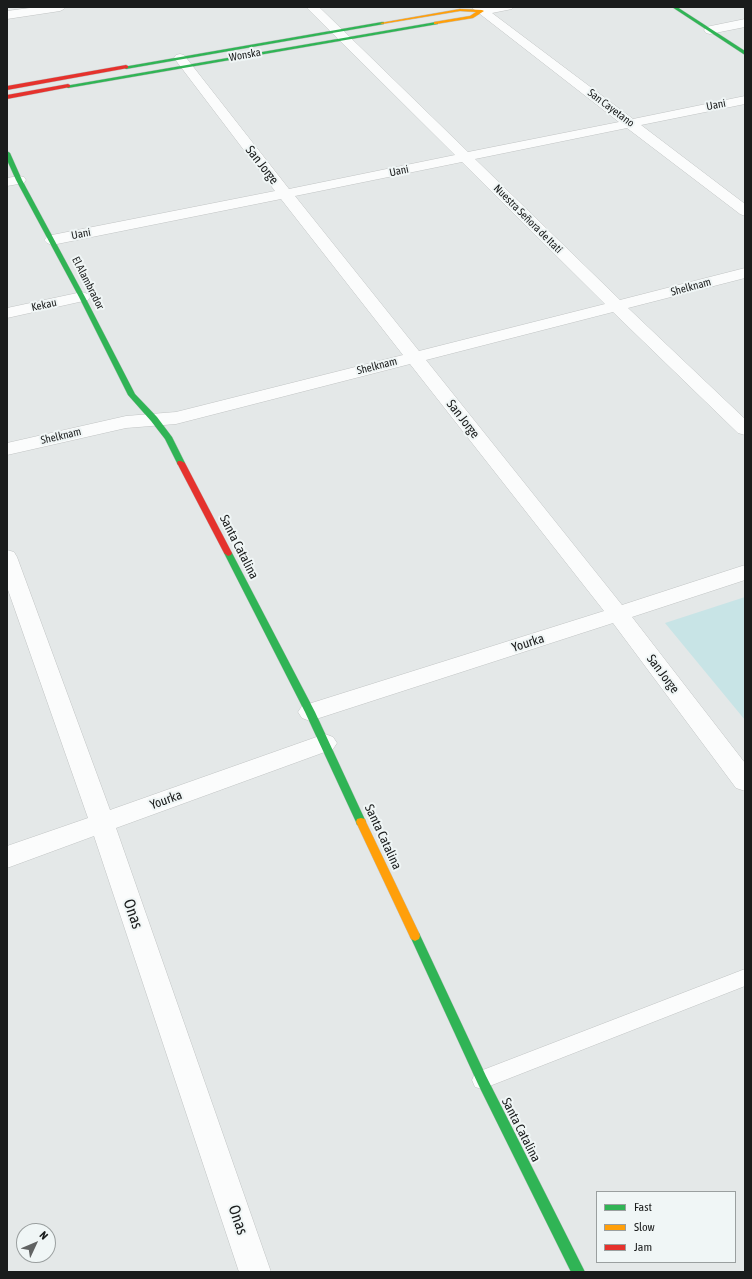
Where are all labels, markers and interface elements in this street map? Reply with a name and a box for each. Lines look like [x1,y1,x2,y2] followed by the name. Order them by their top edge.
[228,46,262,64] street label: Wonska
[585,86,637,130] street label: San Cayetano
[705,97,727,113] street label: Uani
[242,143,282,187] street label: San Jorge
[388,163,410,179] street label: Uani
[491,182,565,256] street label: Nuestra Señora de Itatí
[70,226,92,242] street label: Uani
[69,254,107,312] street label: El Alambrador
[669,275,713,299] street label: Shelknam
[30,296,58,314] street label: Kekau
[355,355,399,377] street label: Shelknam
[443,397,483,441] street label: San Jorge
[40,425,82,447] street label: Shelknam
[216,512,262,582] street label: Santa Catalina
[510,630,546,656] street label: Yourka
[643,652,683,696] street label: San Jorge
[148,787,184,813] street label: Yourka
[361,802,405,872] street label: Santa Catalina
[119,897,147,931] street label: Onas
[498,1095,544,1165] street label: Santa Catalina
[596,1191,736,1263] legend
[634,1200,652,1214] text: Fast
[224,1203,252,1237] street label: Onas
[634,1220,655,1234] text: Slow
[16,1223,56,1263] north arrow
[37,1229,50,1242] text: N
[634,1240,652,1254] text: Jam

